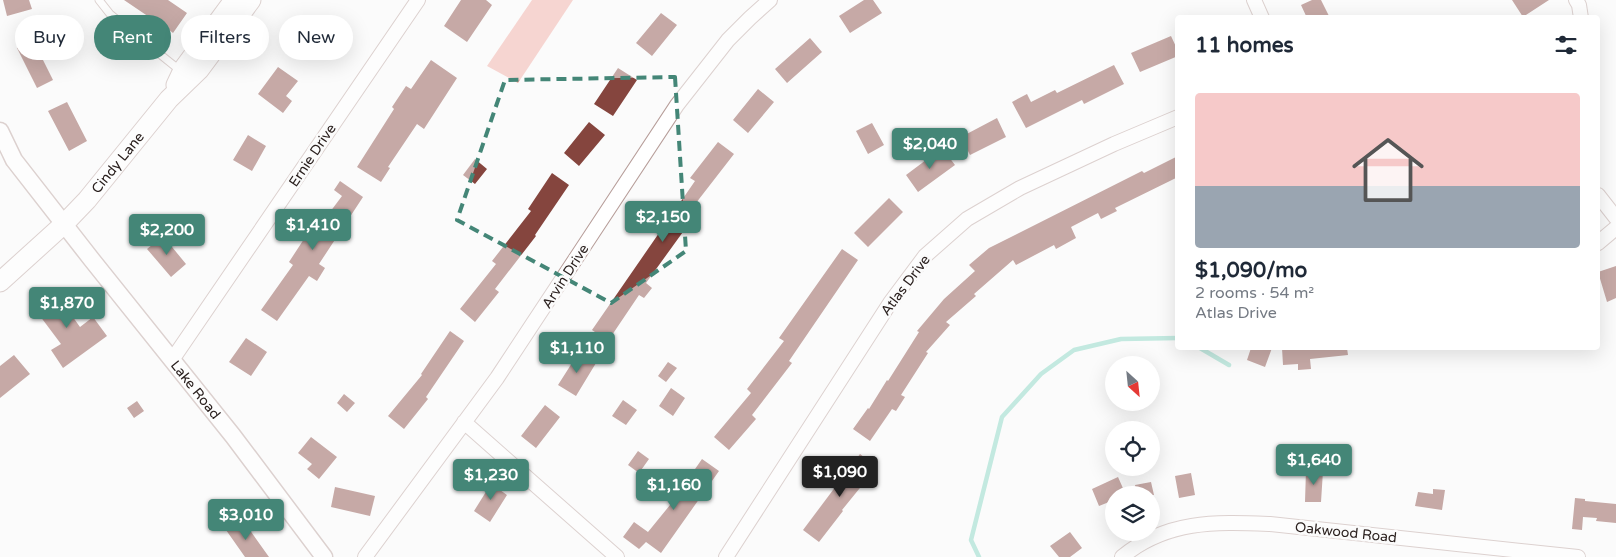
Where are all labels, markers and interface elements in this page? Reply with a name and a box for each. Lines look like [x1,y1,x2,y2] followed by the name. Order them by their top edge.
[15,15,84,60] chip: Buy
[94,15,171,60] chip: Rent
[181,15,269,60] chip: Filters
[279,15,353,60] chip: New
[1552,31,1580,59] icon: filters
[1195,33,1294,58] text: 11 homes
[285,121,340,190] street label: Ernie Drive
[1343,125,1433,215] icon: home
[889,128,971,170] pin: $2,040
[88,129,148,197] street label: Cindy Lane
[903,134,957,154] text: $2,040
[622,200,704,243] pin: $2,150
[636,207,690,227] text: $2,150
[272,208,354,251] pin: $1,410
[126,214,208,256] pin: $2,200
[286,215,340,235] text: $1,410
[140,220,194,240] text: $2,200
[538,241,593,312] street label: Arvin Drive
[877,252,934,319] street label: Atlas Drive
[1195,258,1307,283] text: $1,090/mo
[1195,283,1314,303] text: 2 rooms · 54 m²
[26,286,108,329] pin: $1,870
[40,293,94,313] text: $1,870
[1195,303,1277,323] text: Atlas Drive
[536,332,618,374] pin: $1,110
[550,338,604,358] text: $1,110
[1105,356,1160,411] north arrow
[1105,356,1160,541] map controls
[167,357,224,423] street label: Lake Road
[1105,421,1160,476] button: locate
[1273,444,1355,486] pin: $1,640
[1287,450,1341,470] text: $1,640
[799,456,881,498] pin: $1,090
[450,458,532,501] pin: $1,230
[813,462,867,482] text: $1,090
[464,465,518,485] text: $1,230
[633,468,715,511] pin: $1,160
[647,475,701,495] text: $1,160
[1105,486,1160,541] button: layers
[205,498,287,541] pin: $3,010
[219,505,273,525] text: $3,010
[1294,519,1398,546] street label: Oakwood Road

